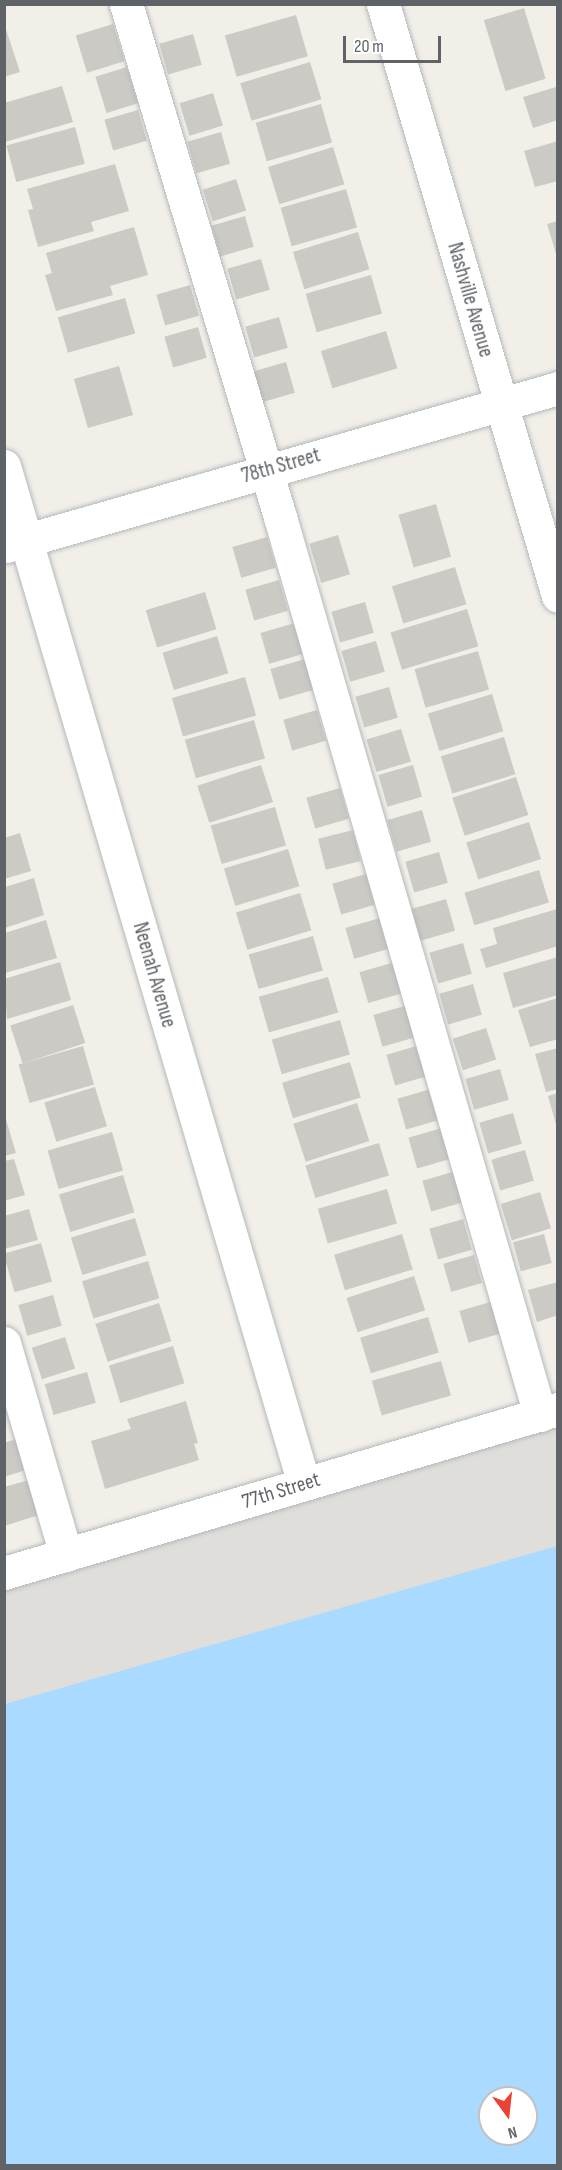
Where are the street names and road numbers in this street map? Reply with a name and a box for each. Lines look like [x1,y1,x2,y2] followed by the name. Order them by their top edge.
[442,240,498,360] street label: Nashville Avenue
[239,443,323,489] street label: 78th Street
[127,919,181,1031] street label: Neenah Avenue
[239,1467,323,1515] street label: 77th Street

